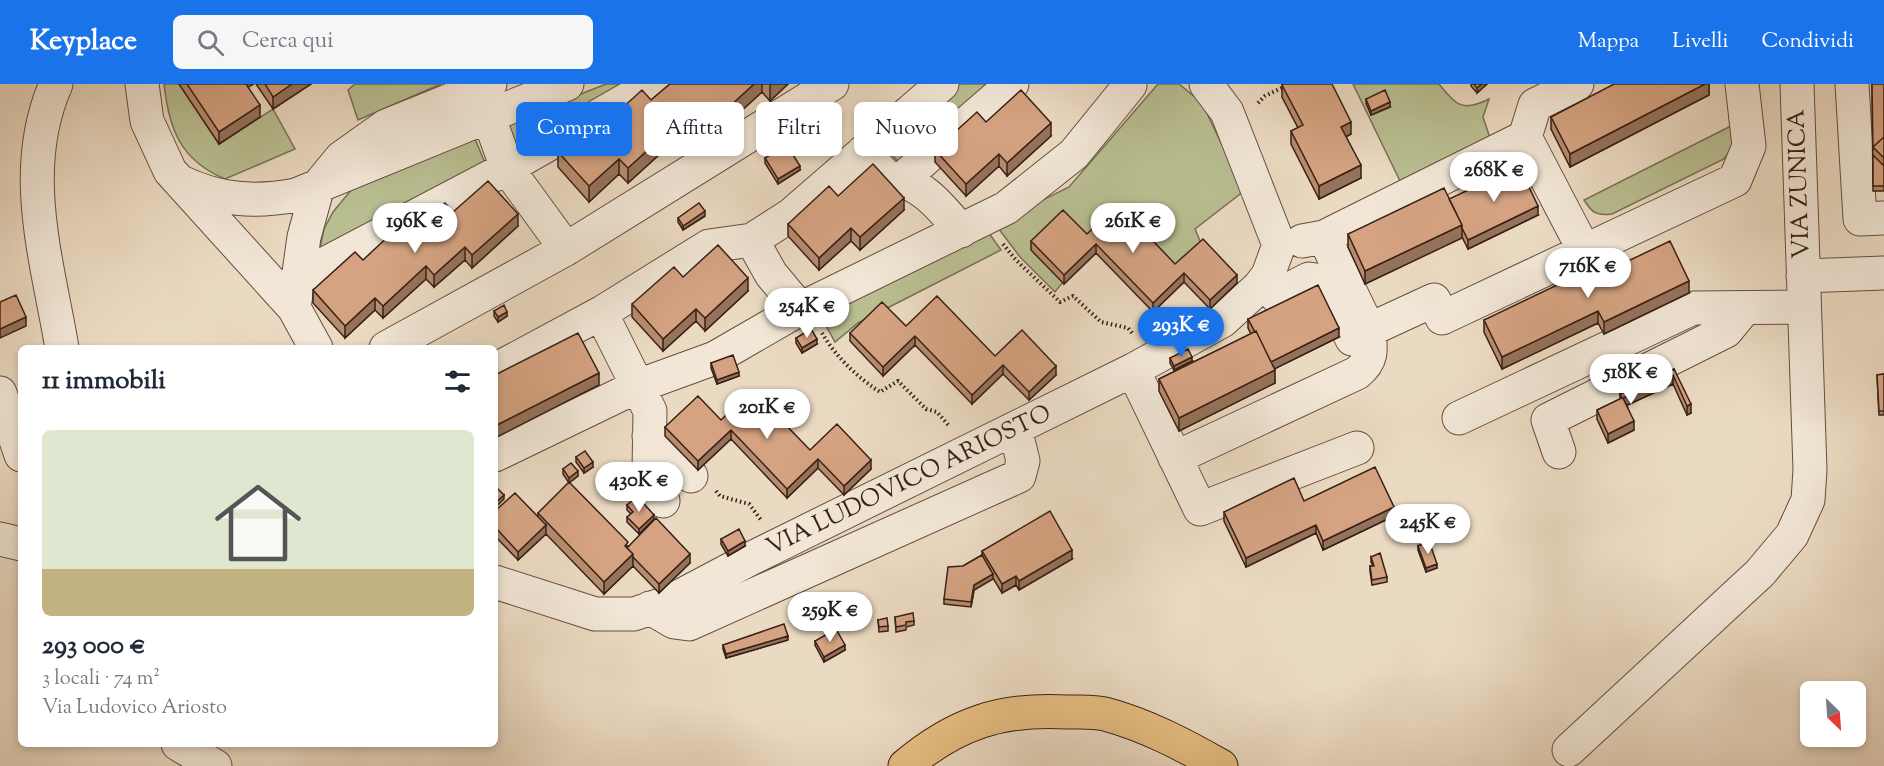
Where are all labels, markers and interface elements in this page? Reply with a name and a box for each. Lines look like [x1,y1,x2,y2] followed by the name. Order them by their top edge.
[173,15,593,69] search box
[30,22,137,62] text: Keyplace
[194,26,227,59] icon: search
[242,26,333,58] text: Cerca qui
[1578,27,1639,57] text: Mappa
[1672,27,1729,57] text: Livelli
[1762,27,1854,57] text: Condividi
[516,102,632,156] chip: Compra
[644,102,744,156] chip: Affitta
[756,102,842,156] chip: Filtri
[854,102,958,156] chip: Nuovo
[1780,108,1820,259] street label: VIA ZUNICA
[1445,152,1543,203] pin: 268K €
[1464,157,1524,186] text: 268K €
[366,203,464,254] pin: 196K €
[1084,203,1182,254] pin: 261K €
[386,208,444,237] text: 196K €
[1105,208,1161,237] text: 261K €
[1539,248,1637,299] pin: 716K €
[1559,253,1617,282] text: 716K €
[758,288,856,339] pin: 254K €
[778,293,836,322] text: 254K €
[1132,307,1230,358] pin: 293K €
[1152,312,1210,341] text: 293K €
[1582,354,1680,405] pin: 518K €
[1604,359,1658,388] text: 518K €
[42,363,166,400] text: 11 immobili
[441,365,474,398] icon: filters
[718,389,816,440] pin: 201K €
[738,394,796,423] text: 201K €
[761,397,1057,565] street label: VIA LUDOVICO ARIOSTO
[590,462,688,513] pin: 430K €
[609,467,669,496] text: 430K €
[204,469,312,577] icon: home
[1379,504,1477,555] pin: 245K €
[1399,509,1457,538] text: 245K €
[781,592,879,643] pin: 259K €
[802,597,858,626] text: 259K €
[42,628,146,665] text: 293 000 €
[42,665,160,694] text: 3 locali · 74 m²
[1800,681,1866,747] north arrow
[1800,681,1866,747] map controls
[42,694,227,723] text: Via Ludovico Ariosto

